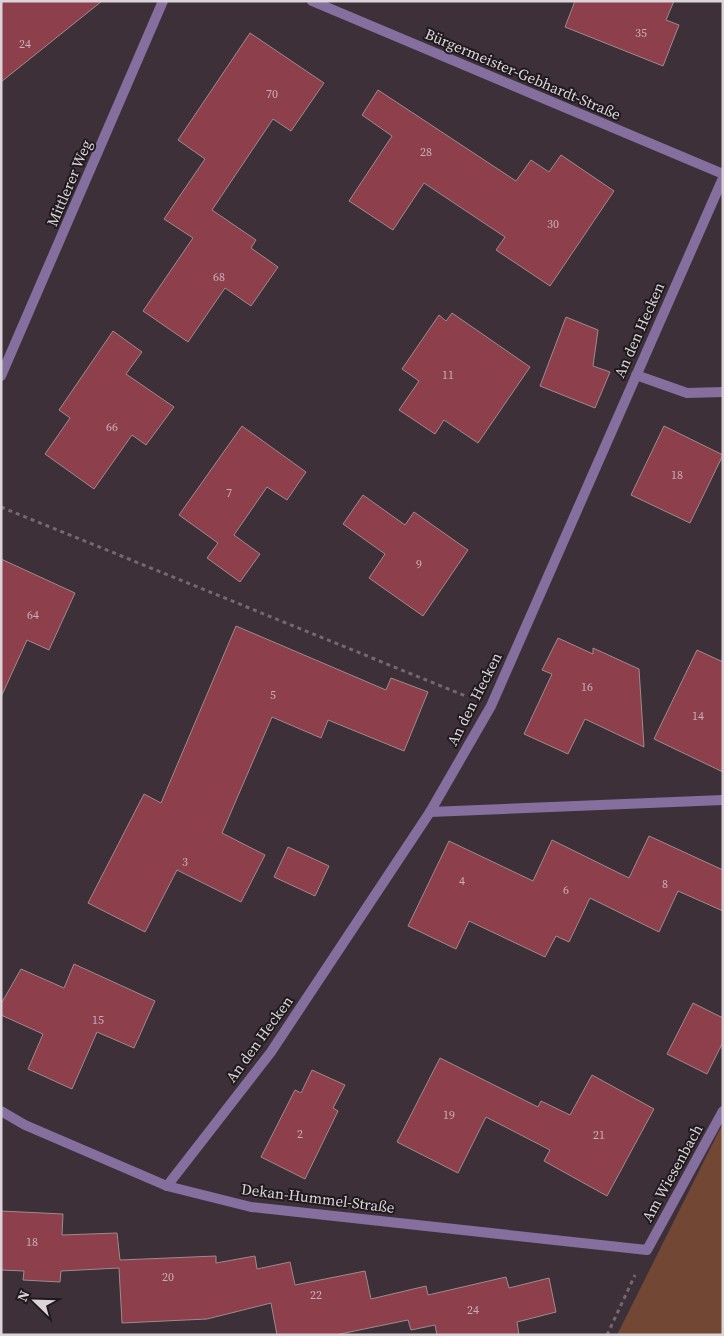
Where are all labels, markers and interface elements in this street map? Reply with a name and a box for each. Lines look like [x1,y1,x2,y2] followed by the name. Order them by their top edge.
[422,23,624,125] street label: Bürgermeister-Gebhardt-Straße
[635,25,647,41] house number: 35
[19,36,31,52] house number: 24
[266,86,278,102] house number: 70
[41,136,97,229] street label: Mittlerer Weg
[420,144,432,160] house number: 28
[547,216,559,232] house number: 30
[213,269,225,285] house number: 68
[609,279,669,381] street label: An den Hecken
[442,367,454,383] house number: 11
[106,419,118,435] house number: 66
[671,467,683,483] house number: 18
[226,485,232,501] house number: 7
[416,556,422,572] house number: 9
[27,607,39,623] house number: 64
[441,649,507,749] street label: An den Hecken
[581,679,593,695] house number: 16
[270,687,276,703] house number: 5
[692,708,704,724] house number: 14
[182,854,188,870] house number: 3
[459,873,465,889] house number: 4
[662,876,668,892] house number: 8
[563,882,569,898] house number: 6
[220,991,298,1087] street label: An den Hecken
[92,1012,104,1028] house number: 15
[443,1107,455,1123] house number: 19
[637,1120,707,1226] street label: Am Wiesenbach
[297,1126,303,1142] house number: 2
[593,1127,605,1143] house number: 21
[240,1178,396,1218] street label: Dekan-Hummel-Straße
[26,1234,38,1250] house number: 18
[162,1269,174,1285] house number: 20
[10,1276,60,1326] north arrow
[12,1287,34,1305] text: N
[310,1287,322,1303] house number: 22
[467,1302,479,1318] house number: 24

